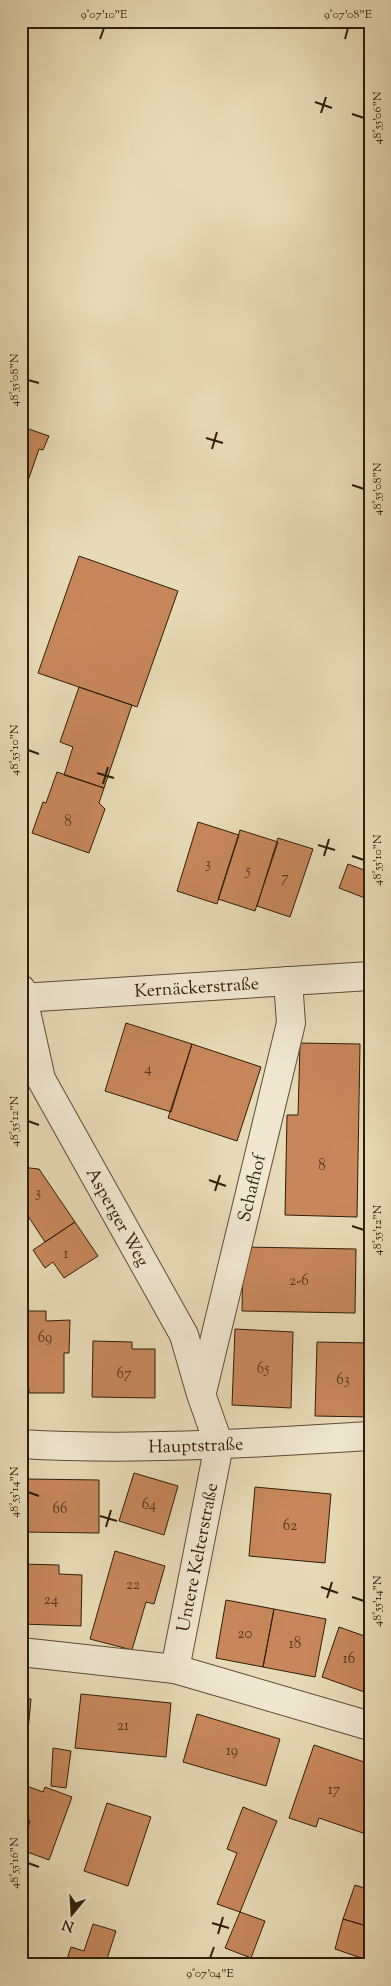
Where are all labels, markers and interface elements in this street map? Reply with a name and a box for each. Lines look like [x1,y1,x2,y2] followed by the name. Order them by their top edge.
[81,6,128,24] text: 9°07'10"E
[324,6,373,24] text: 9°07'08"E
[369,91,387,144] text: 48°55'06"N
[6,353,24,407] text: 48°55'08"N
[369,462,387,516] text: 48°55'08"N
[6,724,24,776] text: 48°55'10"N
[64,812,72,833] house number: 8
[369,834,387,886] text: 48°55'10"N
[205,854,211,875] house number: 3
[244,861,251,882] house number: 5
[281,868,289,889] house number: 7
[134,972,260,1006] street label: Kernäckerstraße
[144,1059,152,1080] house number: 4
[6,1095,24,1146] text: 48°55'12"N
[232,1151,274,1225] street label: Schafhof
[318,1156,326,1177] house number: 8
[78,1163,154,1272] street label: Asperger Weg
[35,1183,41,1204] house number: 3
[369,1204,387,1255] text: 48°55'12"N
[63,1244,69,1265] house number: 1
[289,1271,309,1292] house number: 2-6
[38,1328,52,1349] house number: 69
[257,1359,269,1380] house number: 65
[117,1364,132,1385] house number: 67
[336,1370,350,1391] house number: 63
[148,1432,244,1461] street label: Hauptstraße
[6,1466,24,1518] text: 48°55'14"N
[172,1481,226,1634] street label: Untere Kelterstraße
[142,1495,157,1516] house number: 64
[53,1499,67,1520] house number: 66
[283,1516,297,1537] house number: 62
[126,1575,140,1596] house number: 22
[369,1575,387,1627] text: 48°55'14"N
[44,1590,59,1611] house number: 24
[238,1624,253,1645] house number: 20
[289,1634,301,1655] house number: 18
[343,1649,355,1670] house number: 16
[117,1716,129,1737] house number: 21
[226,1741,238,1762] house number: 19
[328,1780,341,1801] house number: 17
[6,1837,24,1889] text: 48°55'16"N
[48,1888,98,1938] north arrow
[60,1913,77,1936] text: N
[186,1965,234,1983] text: 9°07'04"E

